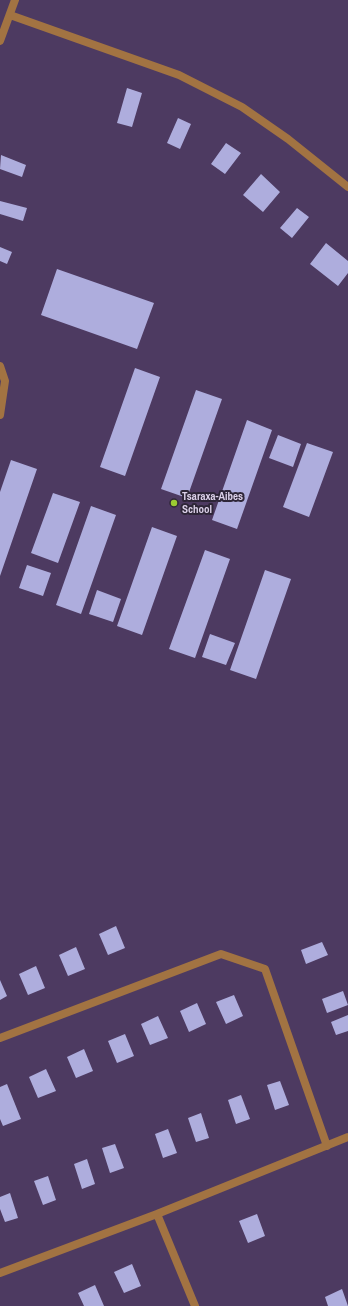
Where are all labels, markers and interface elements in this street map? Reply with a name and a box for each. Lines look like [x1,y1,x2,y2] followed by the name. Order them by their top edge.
[182,490,243,516] place label: Tsaraxa-Aibes School
[169,498,179,508] marker: Tsaraxa-Aibes School

